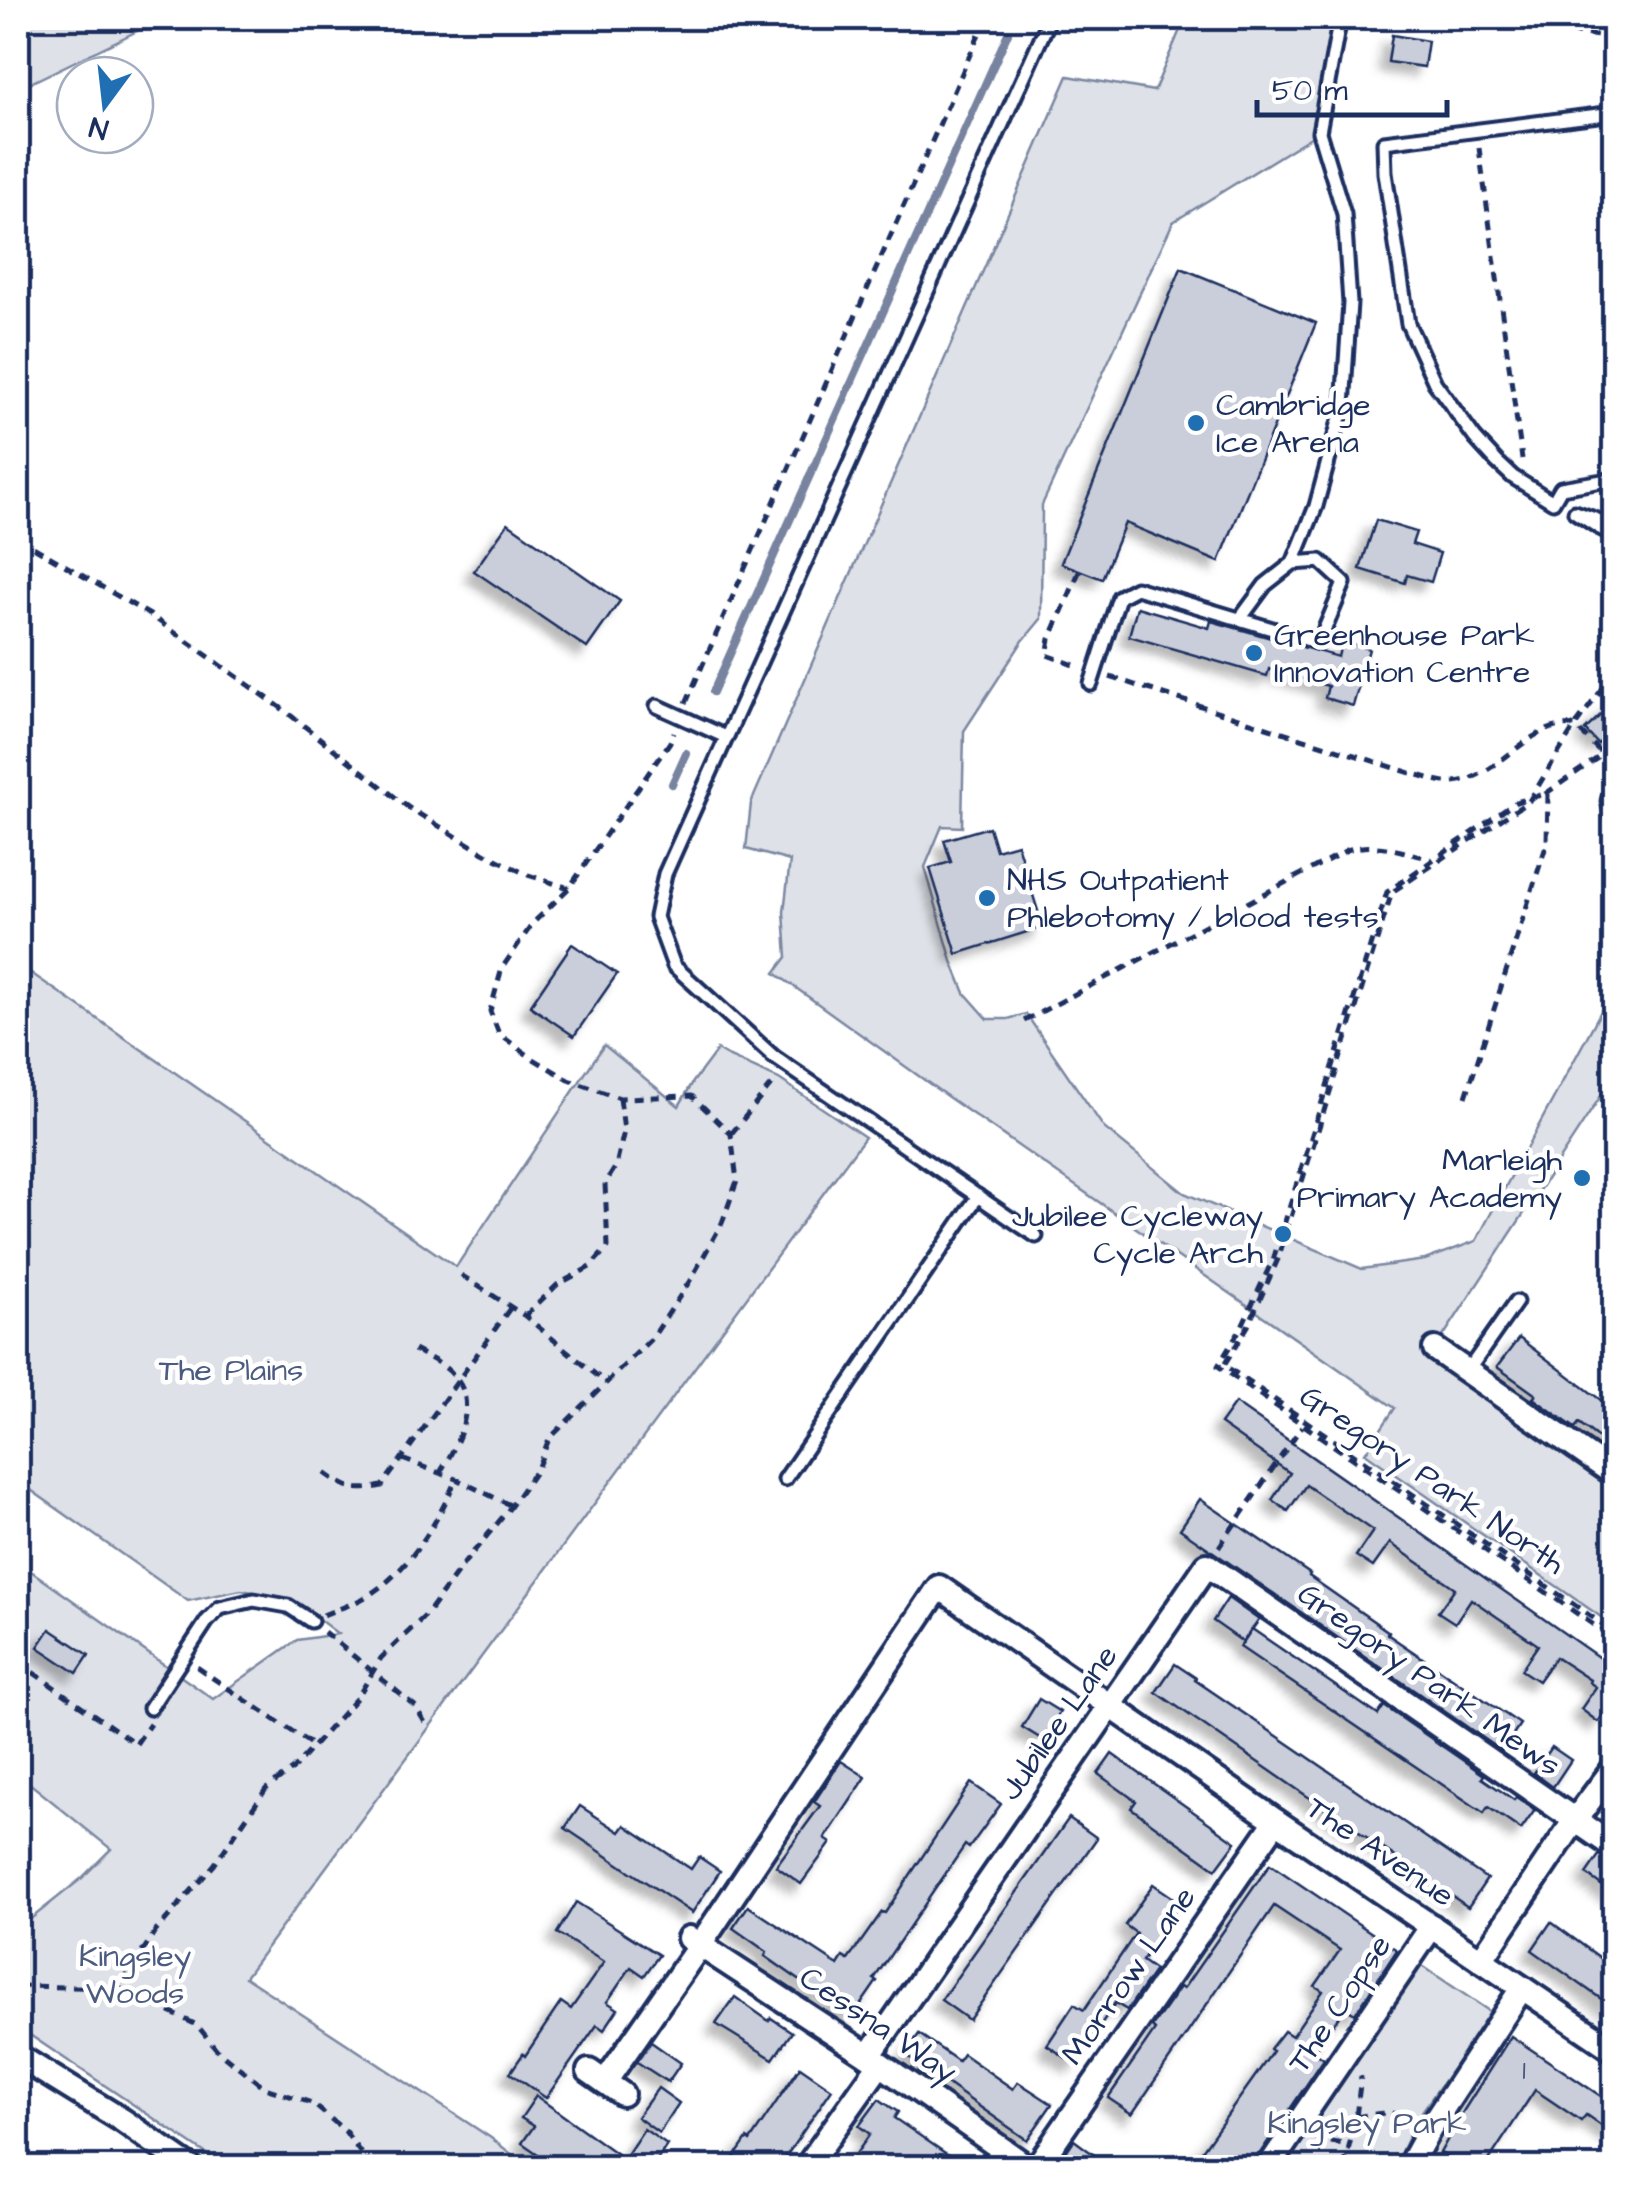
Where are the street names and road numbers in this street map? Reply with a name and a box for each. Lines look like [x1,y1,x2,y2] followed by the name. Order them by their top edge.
[1291,1374,1574,1586] street label: Gregory Park North
[1288,1572,1570,1788] street label: Gregory Park Mews
[989,1636,1129,1810] street label: Jubilee Lane
[1297,1786,1463,1918] street label: The Avenue
[1051,1878,1207,2074] street label: Morrow Lane
[1277,1926,1403,2082] street label: The Copse
[790,1956,966,2094] street label: Cessna Way

